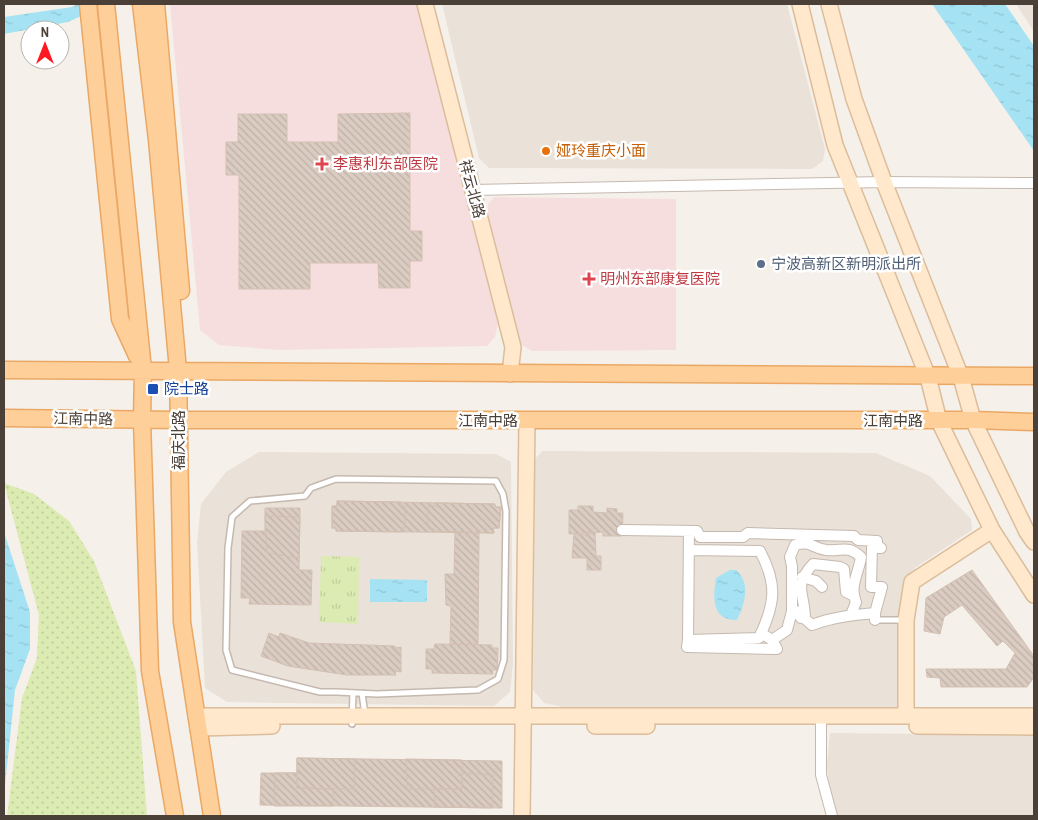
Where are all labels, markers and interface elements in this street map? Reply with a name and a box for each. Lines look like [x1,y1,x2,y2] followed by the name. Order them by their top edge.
[20,20,70,70] north arrow
[41,23,49,41] text: N
[556,140,646,161] place label: 娅玲重庆小面
[540,145,552,157] marker: 娅玲重庆小面
[333,153,438,174] place label: 李惠利东部医院
[315,157,329,171] marker: 李惠利东部医院
[455,157,490,221] street label: 祥云北路
[771,253,921,274] place label: 宁波高新区新明派出所
[755,258,767,270] marker: 宁波高新区新明派出所
[600,268,720,289] place label: 明州东部康复医院
[582,272,596,286] marker: 明州东部康复医院
[164,378,209,399] place label: 院士路
[146,382,160,396] marker: 院士路
[53,407,113,430] street label: 江南中路
[168,410,189,470] street label: 福庆北路
[458,410,518,431] street label: 江南中路
[863,410,923,431] street label: 江南中路

